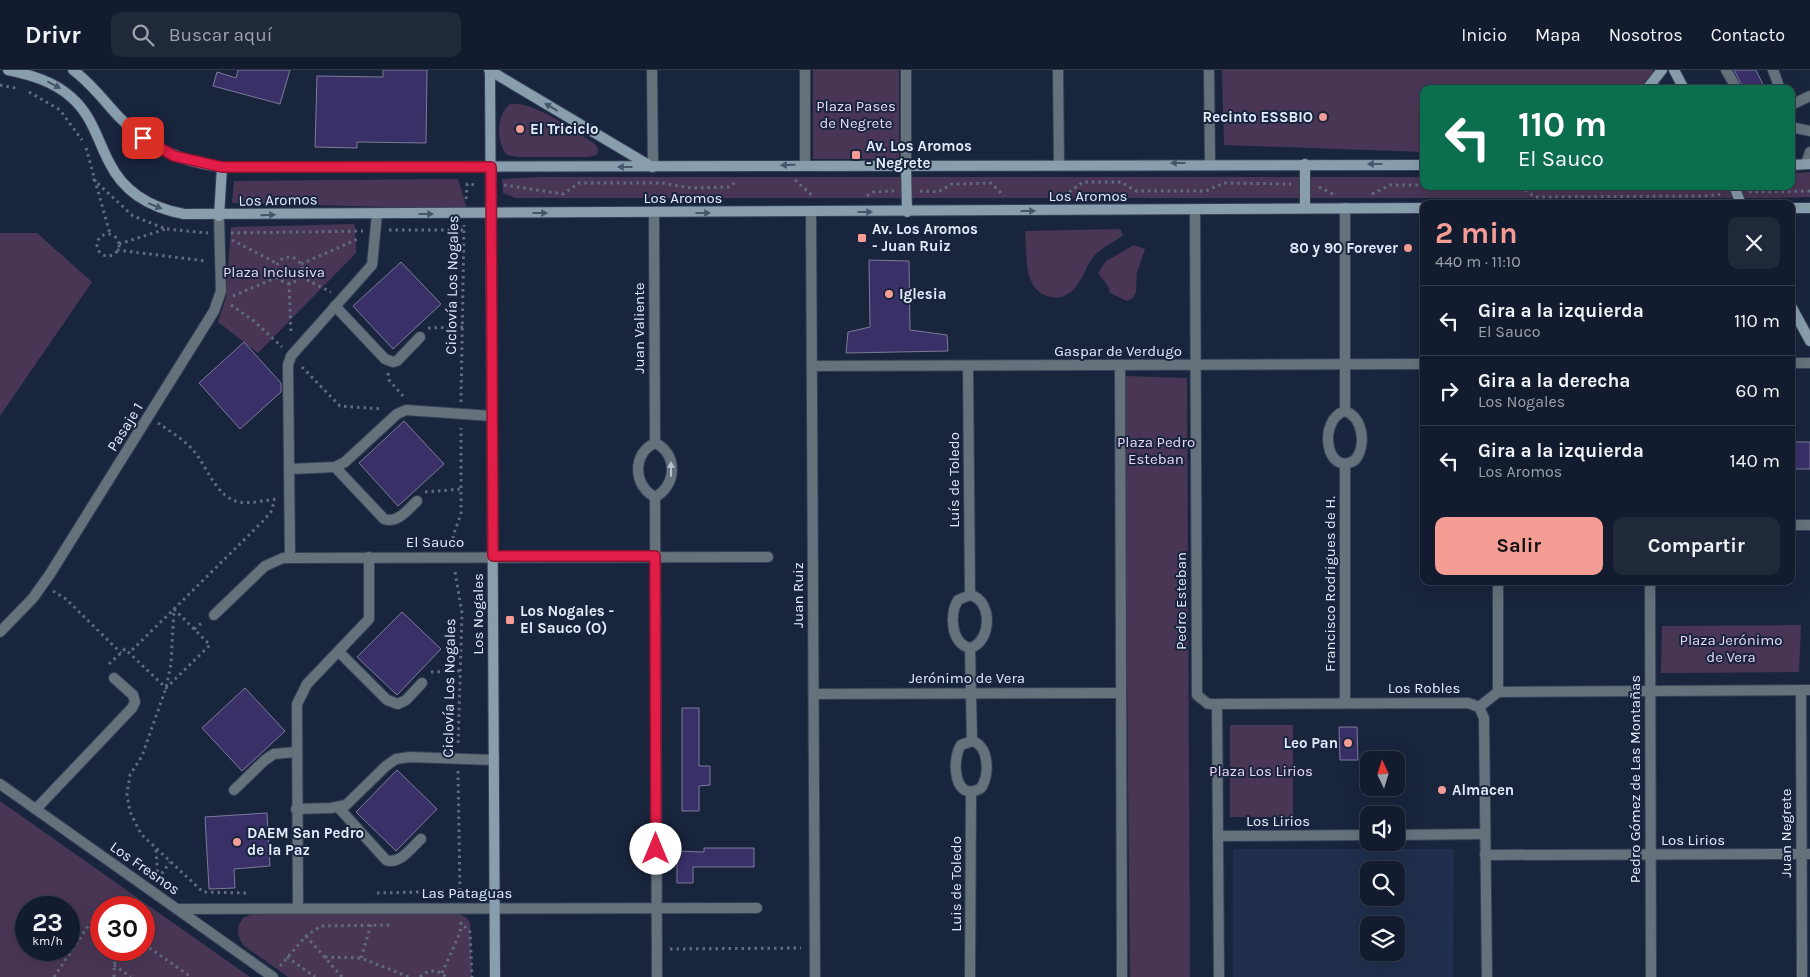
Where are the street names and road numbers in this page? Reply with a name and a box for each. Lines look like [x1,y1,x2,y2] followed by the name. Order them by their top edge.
[1048,187,1128,205] street label: Los Aromos
[643,189,723,207] street label: Los Aromos
[238,190,318,210] street label: Los Aromos
[442,215,462,355] street label: Ciclovía Los Nogales
[630,283,648,374] street label: Juan Valiente
[1054,342,1182,360] street label: Gaspar de Verdugo
[103,399,147,455] street label: Pasaje 1
[945,432,963,528] street label: Luís de Toledo
[1321,496,1339,672] street label: Francisco Rodrigues de H.
[406,533,464,551] street label: El Sauco
[1172,552,1190,650] street label: Pedro Esteban
[789,562,807,628] street label: Juan Ruiz
[469,573,487,655] street label: Los Nogales
[439,618,459,758] street label: Ciclovía Los Nogales
[909,669,1025,687] street label: Jerónimo de Vera
[1626,675,1644,883] street label: Pedro Gómez de Las Montañas
[1388,679,1460,697] street label: Los Robles
[1777,789,1795,877] street label: Juan Negrete
[1246,812,1310,830] street label: Los Lirios
[1661,831,1725,849] street label: Los Lirios
[947,836,965,932] street label: Luis de Toledo
[107,837,183,899] street label: Los Fresnos
[422,884,512,902] street label: Las Pataguas

